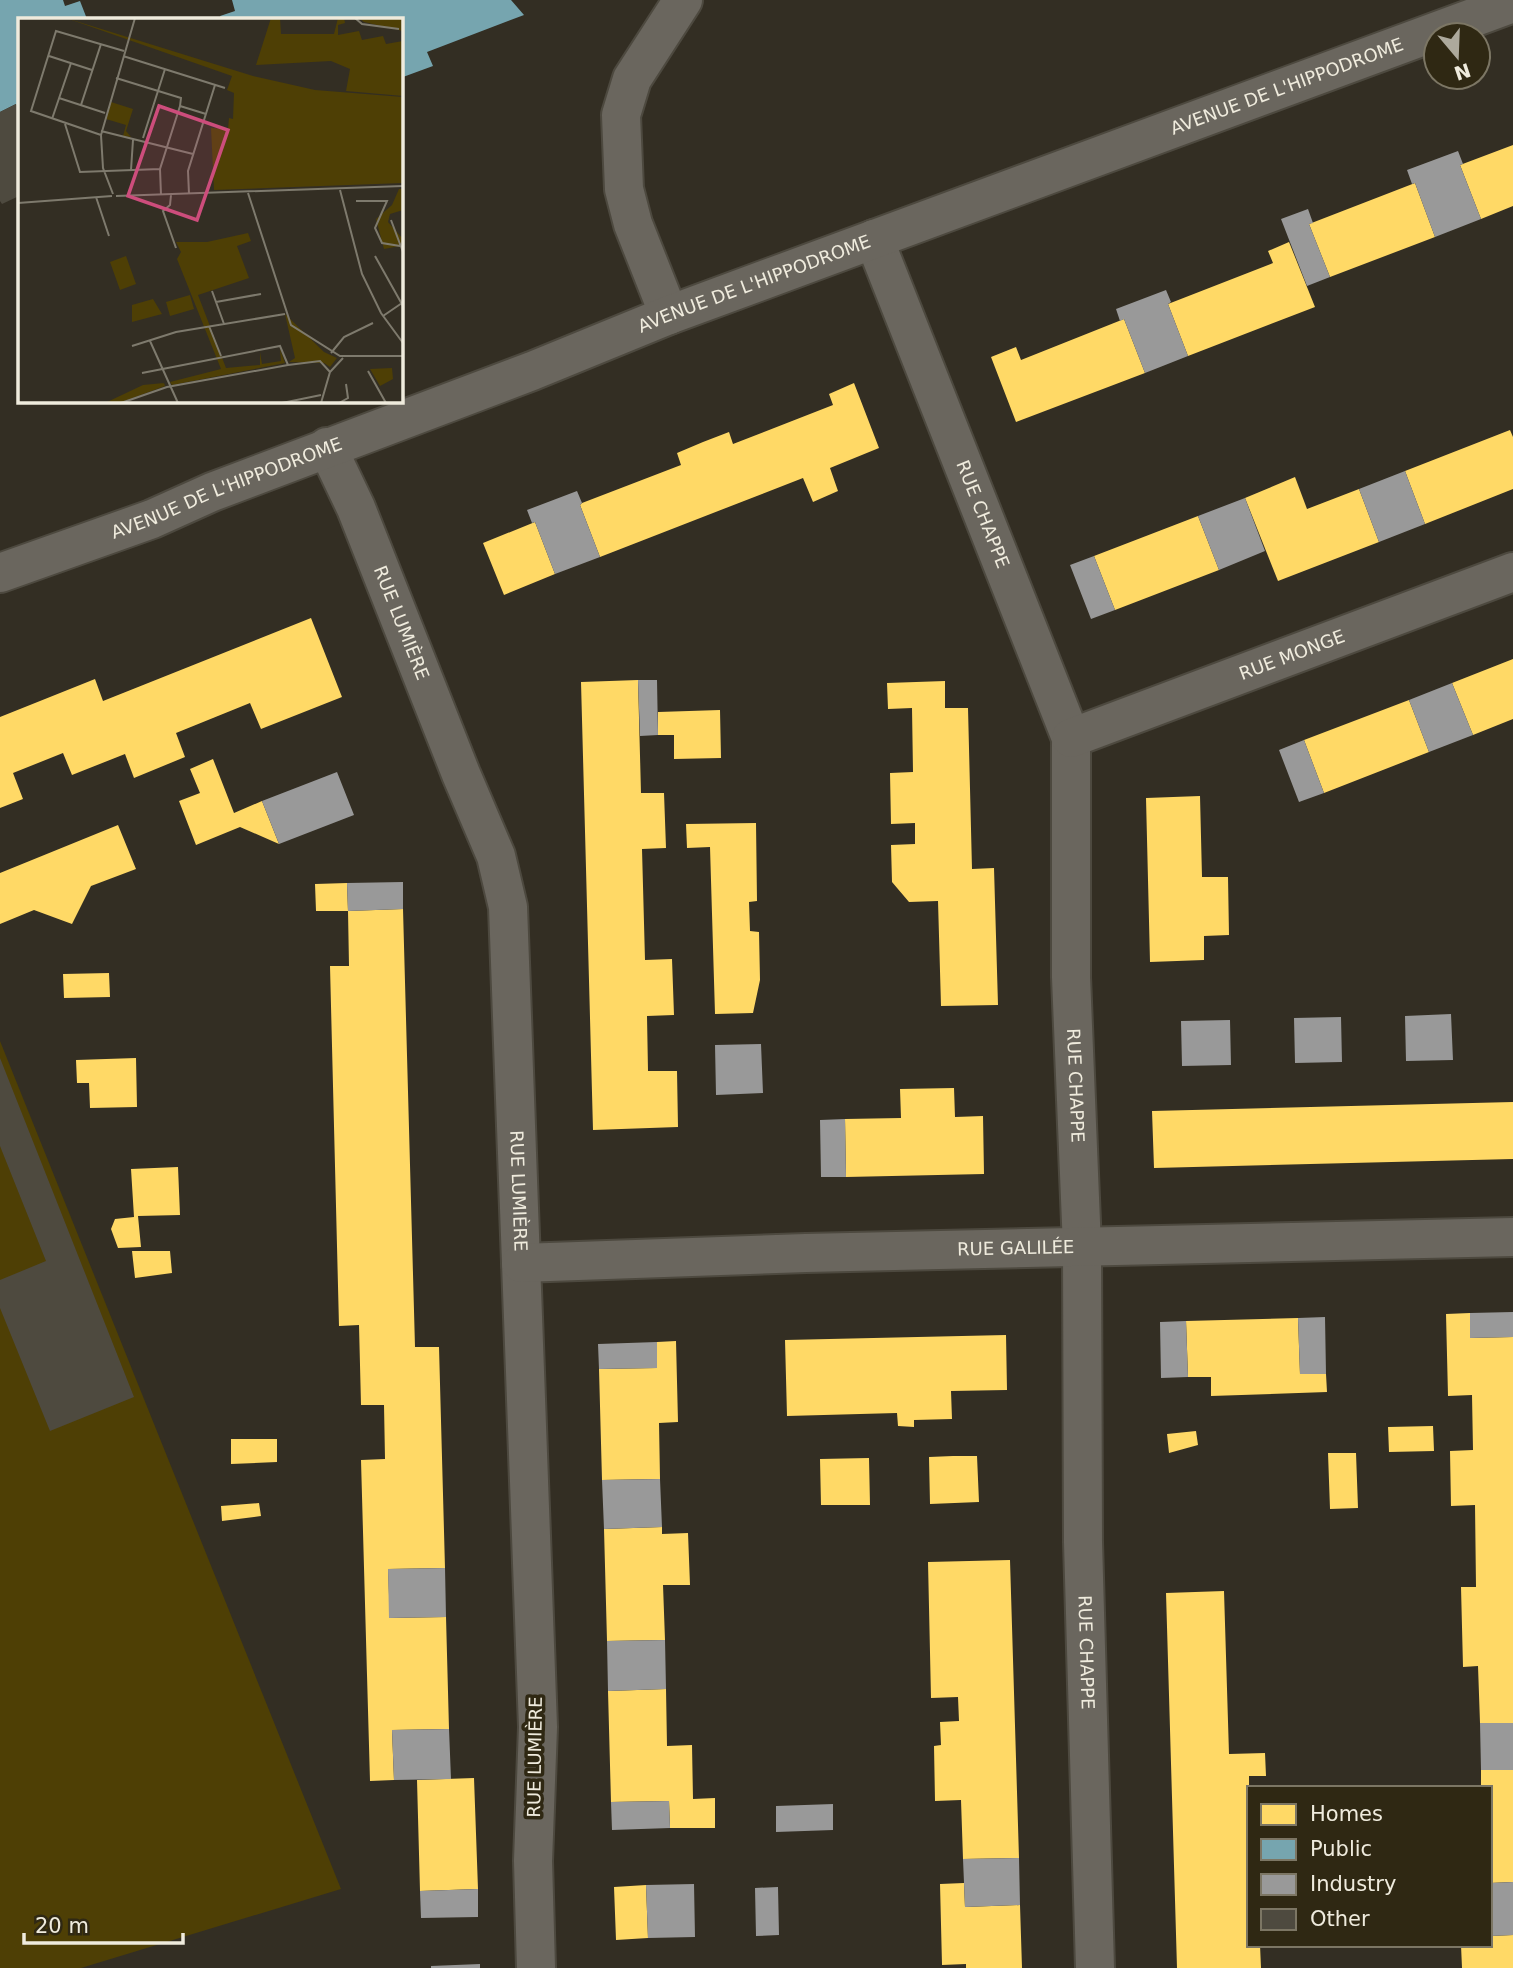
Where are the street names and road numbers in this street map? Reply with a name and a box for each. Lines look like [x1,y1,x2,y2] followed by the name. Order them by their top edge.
[1167,33,1406,139] street label: AVENUE DE L'HIPPODROME
[635,230,873,337] street label: AVENUE DE L'HIPPODROME
[108,433,345,543] street label: AVENUE DE L'HIPPODROME
[952,457,1014,571] street label: RUE CHAPPE
[370,562,434,683] street label: RUE LUMIÈRE
[1236,625,1348,684] street label: RUE MONGE
[1063,1028,1089,1143] street label: RUE CHAPPE
[506,1130,532,1252] street label: RUE LUMIÈRE
[957,1236,1075,1260] street label: RUE GALILÉE
[1074,1595,1099,1710] street label: RUE CHAPPE
[523,1696,546,1818] street label: RUE LUMIÈRE

